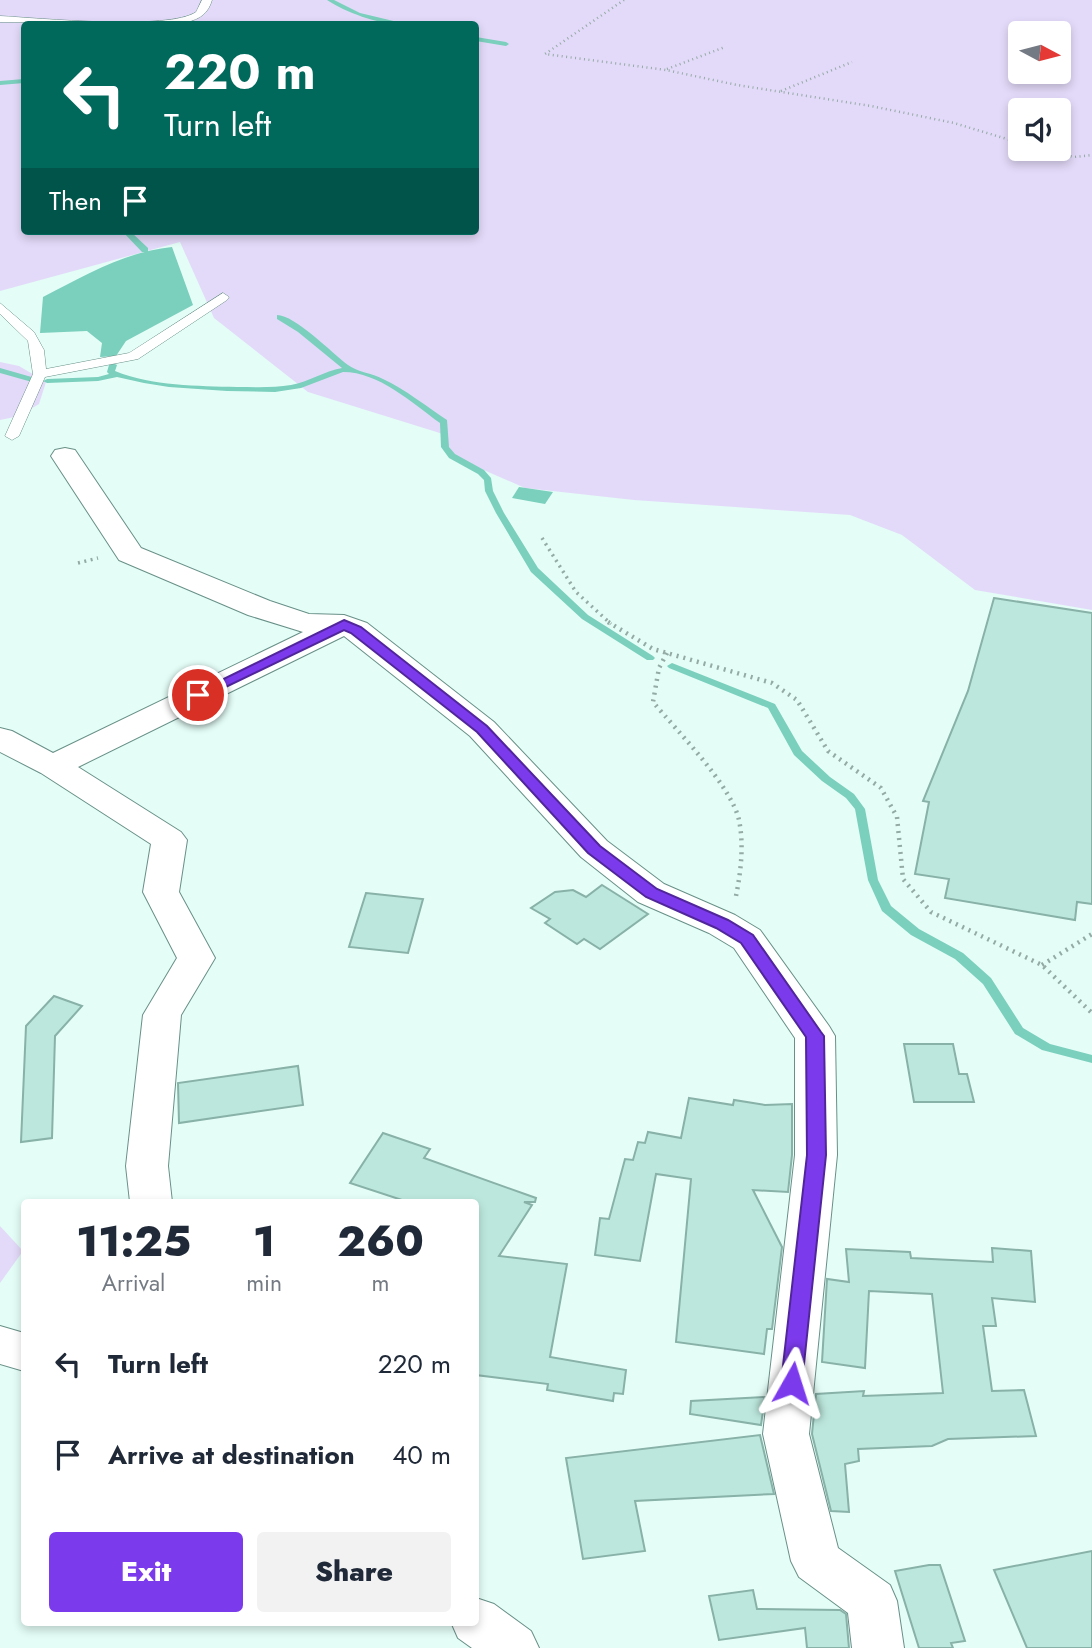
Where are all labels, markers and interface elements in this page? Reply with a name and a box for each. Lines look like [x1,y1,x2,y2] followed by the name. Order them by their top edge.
[1008,21,1071,84] north arrow
[1008,21,1071,161] map controls
[164,37,316,107] text: 220 m
[49,49,140,140] icon: left
[1008,98,1071,161] button: sound
[164,102,271,148] text: Turn left
[49,182,102,220] text: Then
[116,182,154,220] icon: arrive
[168,665,228,725] pin
[179,676,217,714] icon: arrive
[76,1211,191,1272] text: 11:25
[253,1211,275,1272] text: 1
[337,1211,424,1272] text: 260
[102,1266,165,1300] text: Arrival
[246,1266,282,1300] text: min
[372,1266,390,1300] text: m
[49,1345,87,1383] icon: left
[108,1345,208,1383] text: Turn left
[378,1345,451,1383] text: 220 m
[755,1346,829,1420] position arrow
[49,1436,87,1474] icon: arrive
[108,1436,355,1474] text: Arrive at destination
[392,1436,451,1474] text: 40 m
[49,1532,243,1612] button: Exit
[257,1532,451,1612] button: Share

